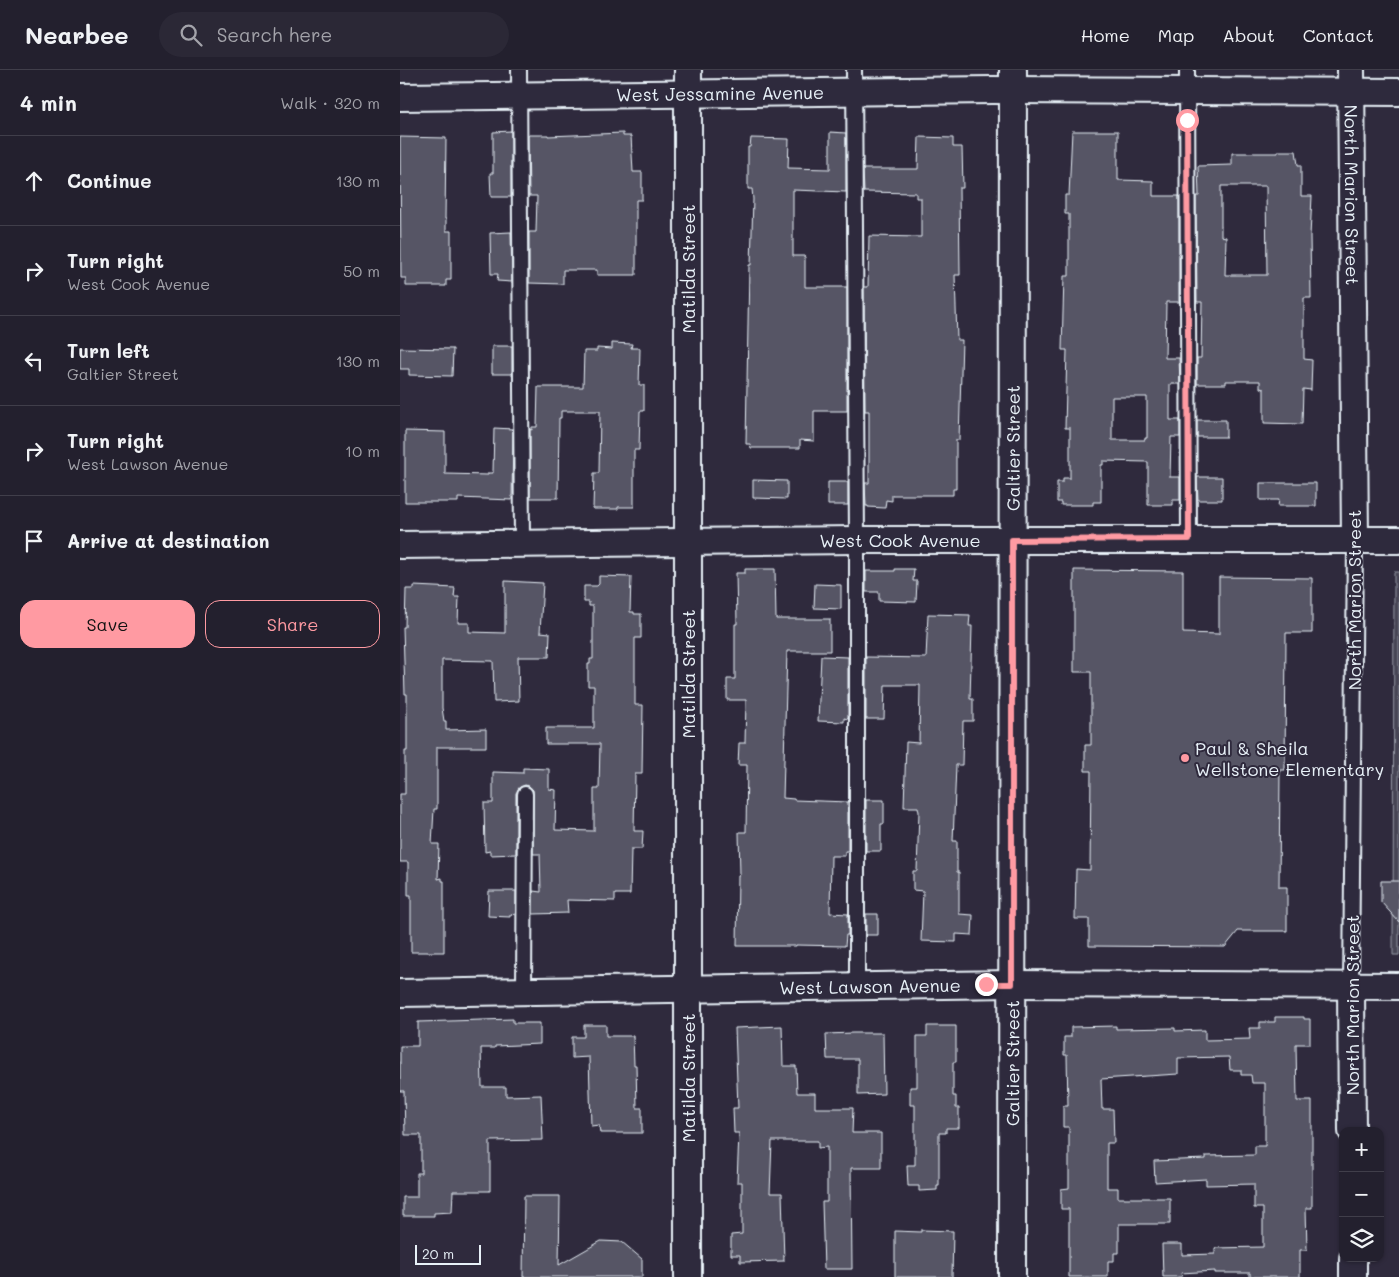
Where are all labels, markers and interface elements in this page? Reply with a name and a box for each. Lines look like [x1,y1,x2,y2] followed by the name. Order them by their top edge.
[159,12,509,57] search box
[25,19,129,50] text: Nearbee
[177,21,205,49] icon: search
[217,22,332,47] text: Search here
[1081,23,1130,47] text: Home
[1158,23,1194,47] text: Map
[1222,23,1275,47] text: About
[1303,23,1374,47] text: Contact
[616,80,824,106] street label: West Jessamine Avenue
[20,89,77,116] text: 4 min
[280,92,380,113] text: Walk · 320 m
[1339,104,1365,285] street label: North Marion Street
[1176,109,1199,132] route start
[20,167,48,195] icon: ahead
[67,168,152,193] text: Continue
[336,170,380,191] text: 130 m
[676,204,700,334] street label: Matilda Street
[67,248,164,273] text: Turn right
[20,257,48,285] icon: right
[343,260,380,281] text: 50 m
[67,273,210,294] text: West Cook Avenue
[67,338,150,363] text: Turn left
[20,347,48,375] icon: left
[336,350,380,371] text: 130 m
[67,363,179,384] text: Galtier Street
[1001,385,1025,511] street label: Galtier Street
[67,428,164,453] text: Turn right
[20,437,48,465] icon: right
[345,440,380,461] text: 10 m
[67,453,228,474] text: West Lawson Avenue
[1342,510,1366,690] street label: North Marion Street
[20,527,48,555] icon: arrive
[67,528,270,553] text: Arrive at destination
[819,528,981,552] street label: West Cook Avenue
[20,600,195,648] button: Save
[205,600,380,648] button: Share
[676,609,700,739] street label: Matilda Street
[1195,736,1384,781] place label: Paul & Sheila Wellstone Elementary
[1179,752,1191,764] marker: Paul & Sheila Wellstone Elementary
[1340,915,1364,1095] street label: North Marion Street
[779,973,961,999] street label: West Lawson Avenue
[975,973,998,996] route end
[1000,1000,1024,1126] street label: Galtier Street
[676,1013,700,1143] street label: Matilda Street
[1339,1127,1384,1262] map controls
[1339,1127,1384,1172] button: +
[1339,1172,1384,1217] button: −
[1339,1217,1384,1262] button: layers
[415,1242,481,1265] scale bar
[422,1244,454,1263] text: 20 m

